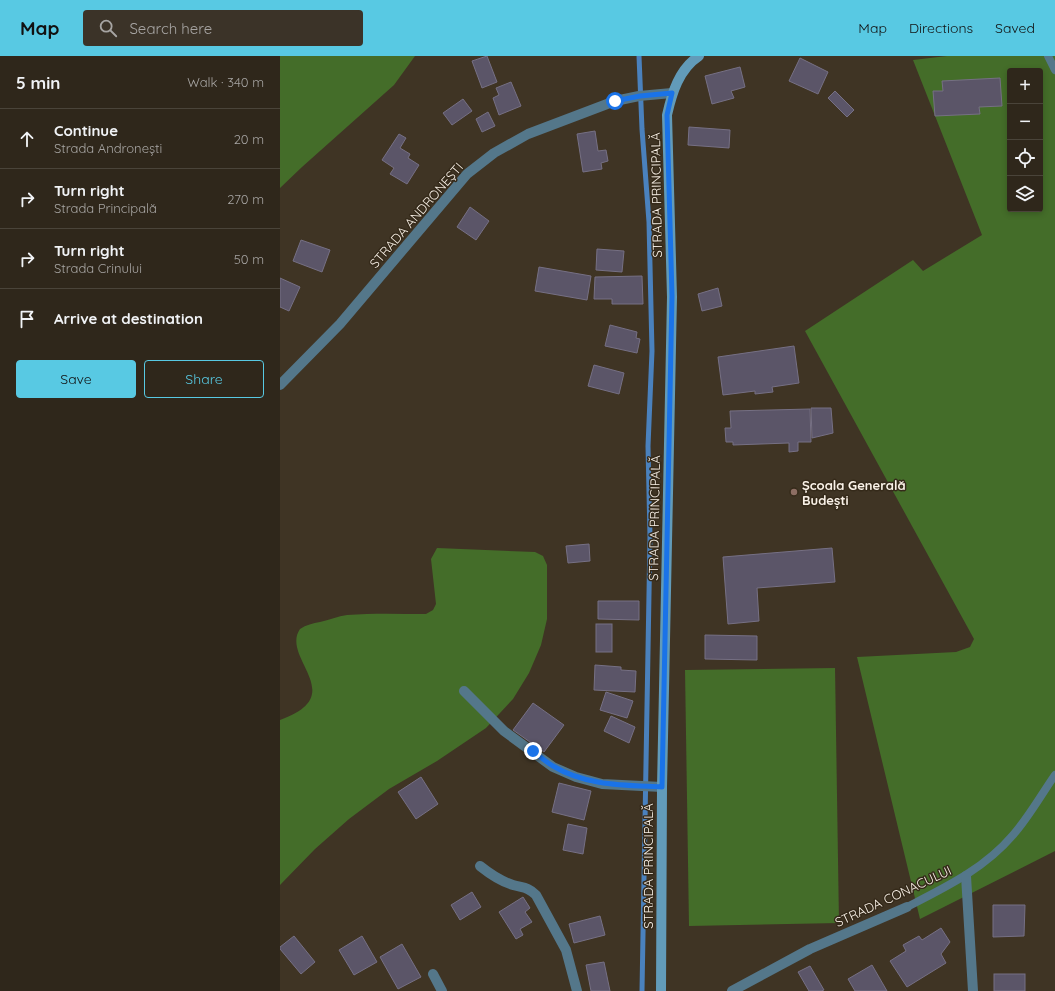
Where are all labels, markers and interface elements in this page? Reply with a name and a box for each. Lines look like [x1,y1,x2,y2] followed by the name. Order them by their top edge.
[83,10,363,46] search box
[20,16,59,40] text: Map
[97,17,119,39] icon: search
[129,19,212,38] text: Search here
[858,19,887,37] text: Map
[909,19,973,37] text: Directions
[995,19,1035,37] text: Saved
[1007,68,1043,212] map controls
[1007,68,1043,104] button: +
[16,72,60,93] text: 5 min
[187,74,264,90] text: Walk · 340 m
[606,92,624,110] route start
[1007,104,1043,140] button: −
[54,121,118,140] text: Continue
[16,128,38,150] icon: ahead
[234,131,264,147] text: 20 m
[647,132,665,258] street label: STRADA PRINCIPALĂ
[54,140,162,156] text: Strada Andronești
[1007,140,1043,176] button: locate
[366,159,466,271] street label: STRADA ANDRONEȘTI
[1007,176,1043,212] button: layers
[54,181,125,200] text: Turn right
[16,188,38,210] icon: right
[227,191,264,207] text: 270 m
[54,200,157,216] text: Strada Principală
[54,241,125,260] text: Turn right
[16,248,38,270] icon: right
[234,251,264,267] text: 50 m
[54,260,142,276] text: Strada Crinului
[16,308,38,330] icon: arrive
[54,309,203,328] text: Arrive at destination
[16,360,136,398] button: Save
[144,360,264,398] button: Share
[645,455,663,581] street label: STRADA PRINCIPALĂ
[802,477,906,509] place label: Școala Generală Budești
[789,487,799,497] marker: Școala Generală Budești
[524,742,542,760] route end
[640,803,656,929] street label: STRADA PRINCIPALĂ
[832,862,954,930] street label: STRADA CONACULUI

